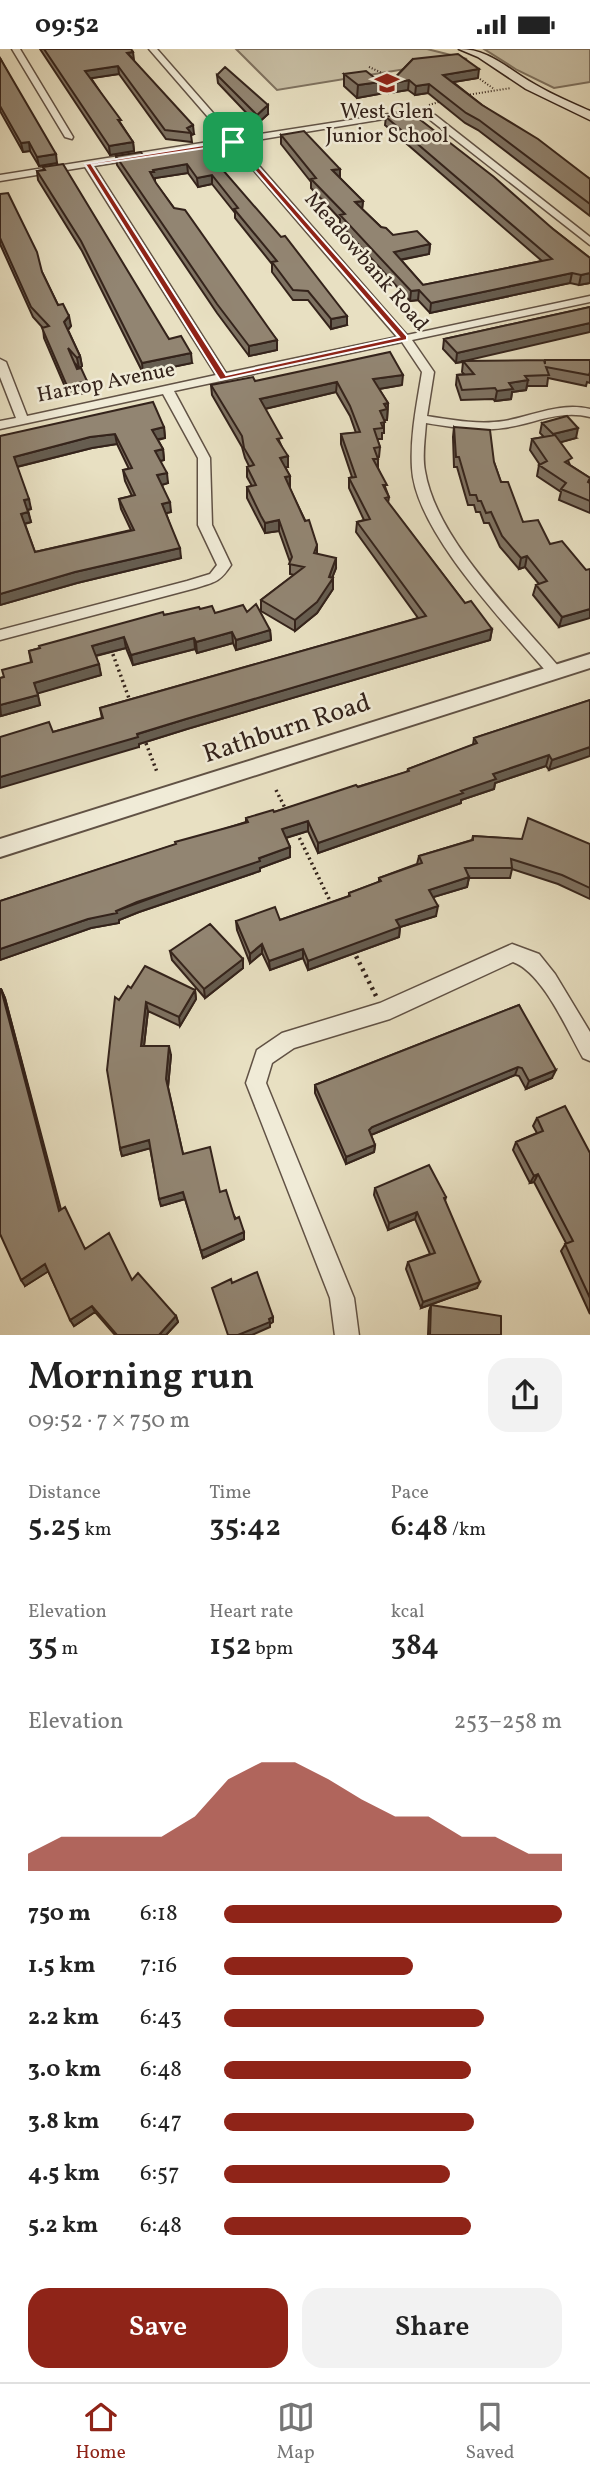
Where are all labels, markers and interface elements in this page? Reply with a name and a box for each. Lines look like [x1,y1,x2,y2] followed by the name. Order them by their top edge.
[35,7,99,43] text: 09:52
[373,69,401,97] school or university icon: West Glen Junior School
[325,98,449,151] place label: West Glen Junior School
[203,112,263,172] pin
[214,123,252,161] icon: arrive
[297,186,435,338] street label: Meadowbank Road
[35,355,178,411] street label: Harrop Avenue
[199,685,375,773] street label: Rathburn Road
[28,1352,254,1405] text: Morning run
[488,1358,562,1432] button: share
[28,1405,190,1437] text: 09:52 · 7 × 750 m
[28,1480,101,1506] text: Distance
[209,1480,251,1506] text: Time
[391,1480,429,1506] text: Pace
[28,1506,81,1548] text: 5.25
[209,1506,281,1548] text: 35:42
[391,1506,448,1548] text: 6:48
[81,1517,112,1543] text: km
[448,1517,486,1543] text: /km
[28,1599,107,1625] text: Elevation
[209,1599,293,1625] text: Heart rate
[391,1599,424,1625] text: kcal
[28,1625,58,1667] text: 35
[209,1625,251,1667] text: 152
[391,1625,439,1667] text: 384
[58,1636,78,1662] text: m
[251,1636,293,1662] text: bpm
[28,1706,124,1738] text: Elevation
[454,1706,562,1738] text: 253–258 m
[28,1898,91,1930] text: 750 m
[140,1898,178,1930] text: 6:18
[28,1950,95,1982] text: 1.5 km
[140,1950,177,1982] text: 7:16
[28,2002,99,2034] text: 2.2 km
[140,2002,182,2034] text: 6:43
[28,2054,101,2086] text: 3.0 km
[140,2054,182,2086] text: 6:48
[28,2106,100,2138] text: 3.8 km
[140,2106,182,2138] text: 6:47
[28,2158,100,2190] text: 4.5 km
[140,2158,179,2190] text: 6:57
[28,2210,98,2242] text: 5.2 km
[140,2210,182,2242] text: 6:48
[28,2288,288,2368] button: Save
[302,2288,562,2368] button: Share
[75,2398,126,2466] tab: Home
[277,2398,315,2466] tab: Map
[466,2398,515,2466] tab: Saved

